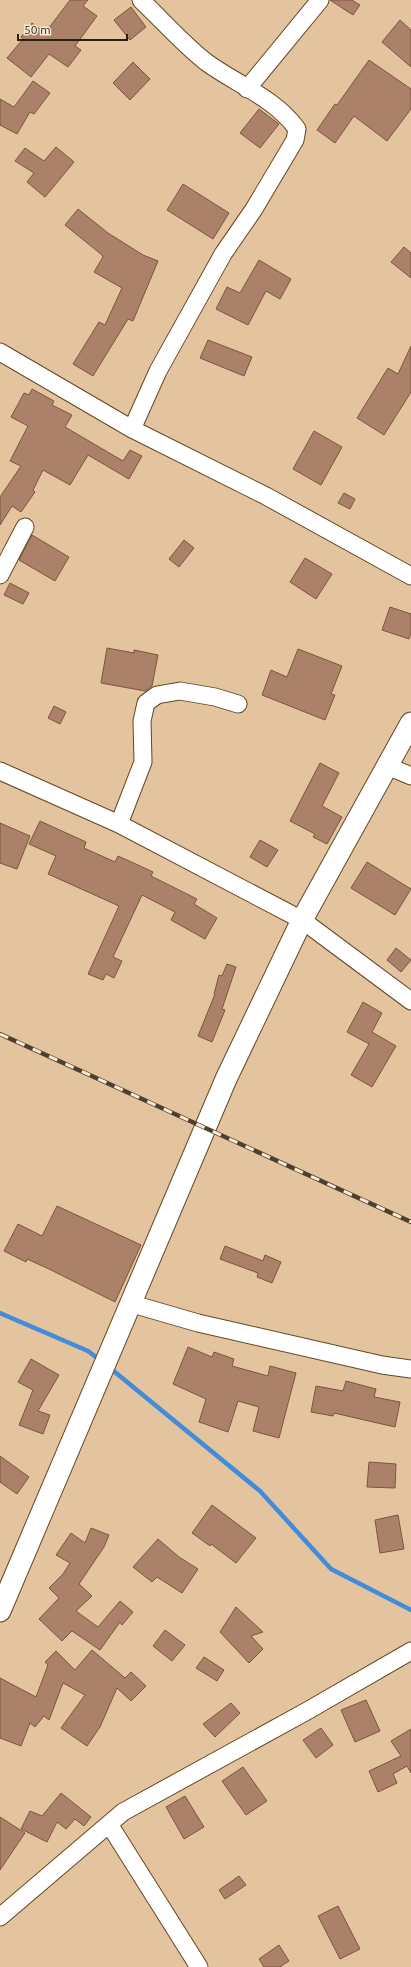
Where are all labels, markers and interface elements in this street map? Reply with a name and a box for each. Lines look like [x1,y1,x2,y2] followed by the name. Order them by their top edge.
[18,16,127,42] scale bar
[24,23,51,36] text: 50 m

